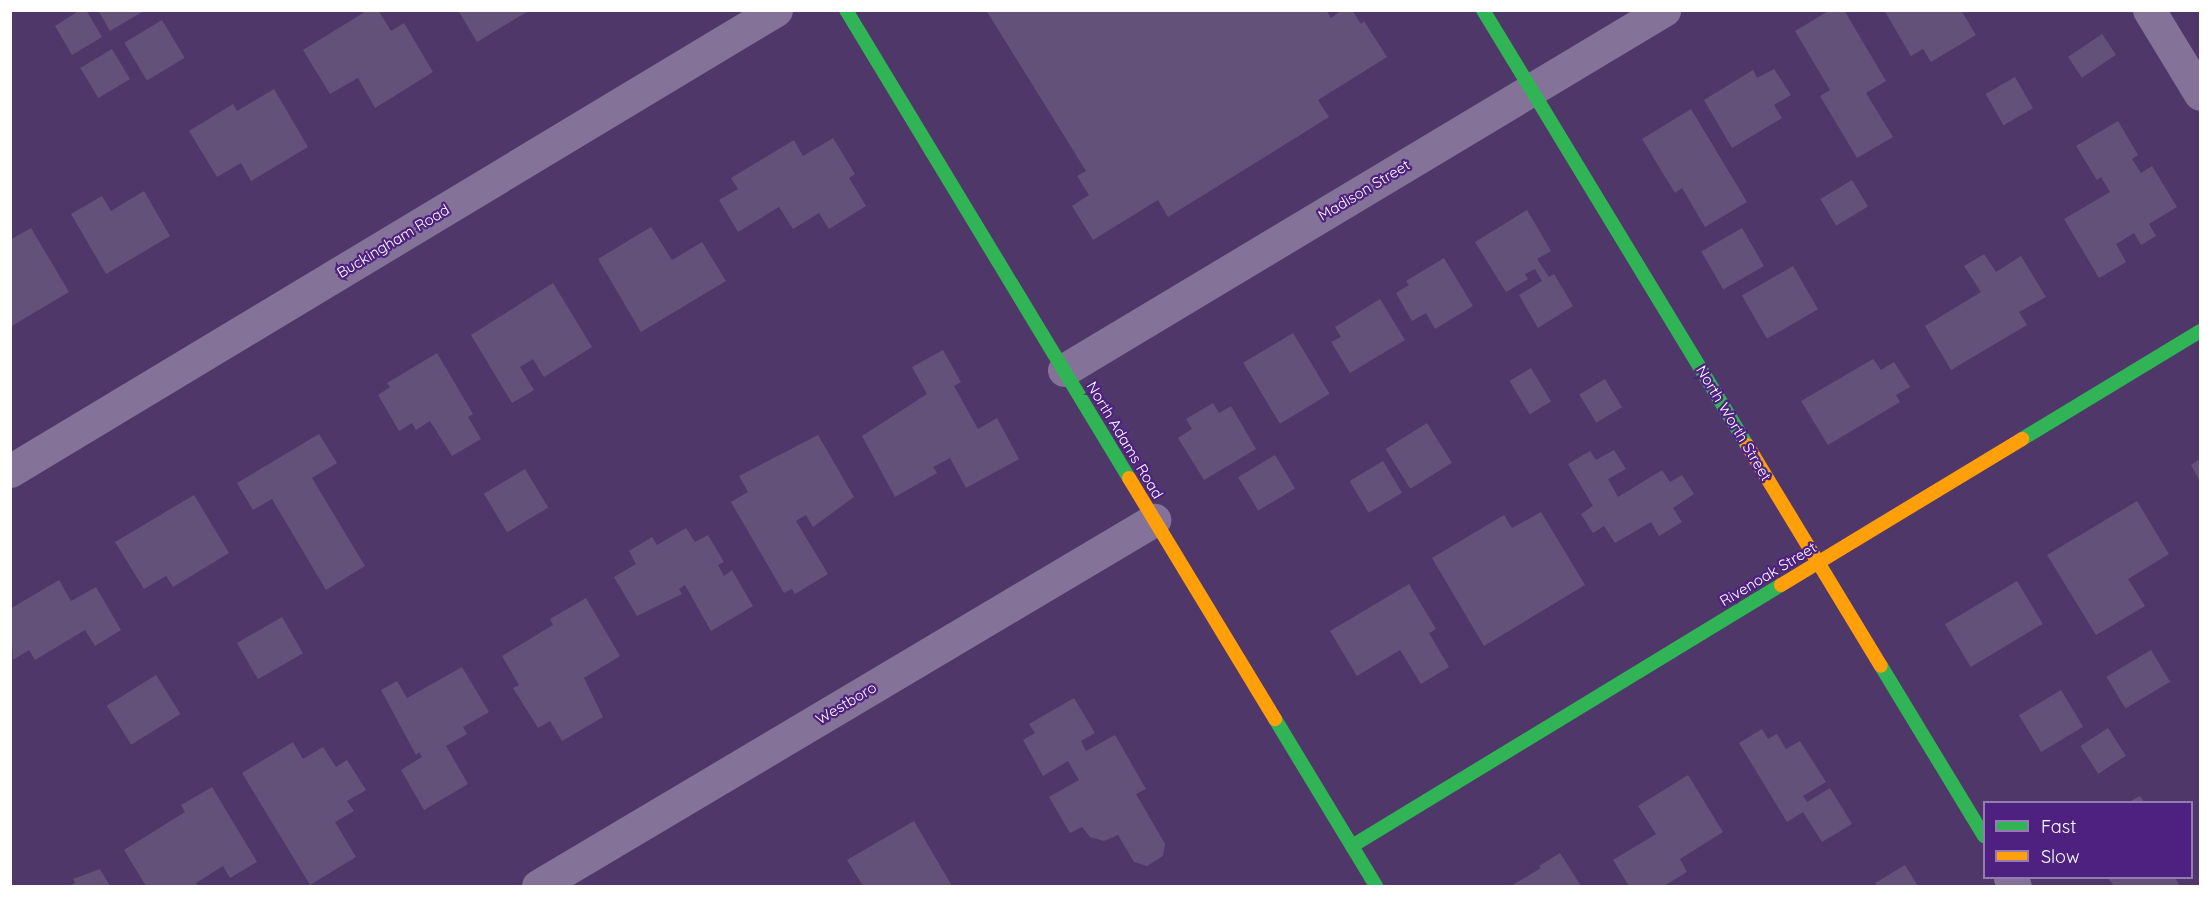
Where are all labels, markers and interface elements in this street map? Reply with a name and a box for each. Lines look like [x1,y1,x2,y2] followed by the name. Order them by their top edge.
[1315,156,1413,224] street label: Madison Street
[334,200,452,282] street label: Buckingham Road
[1692,362,1776,484] street label: North Worth Street
[1083,378,1167,502] street label: North Adams Road
[1716,538,1820,610] street label: Rivenoak Street
[812,678,880,728] street label: Westboro
[1983,801,2193,879] legend
[2041,815,2076,838] text: Fast
[2041,845,2079,868] text: Slow

